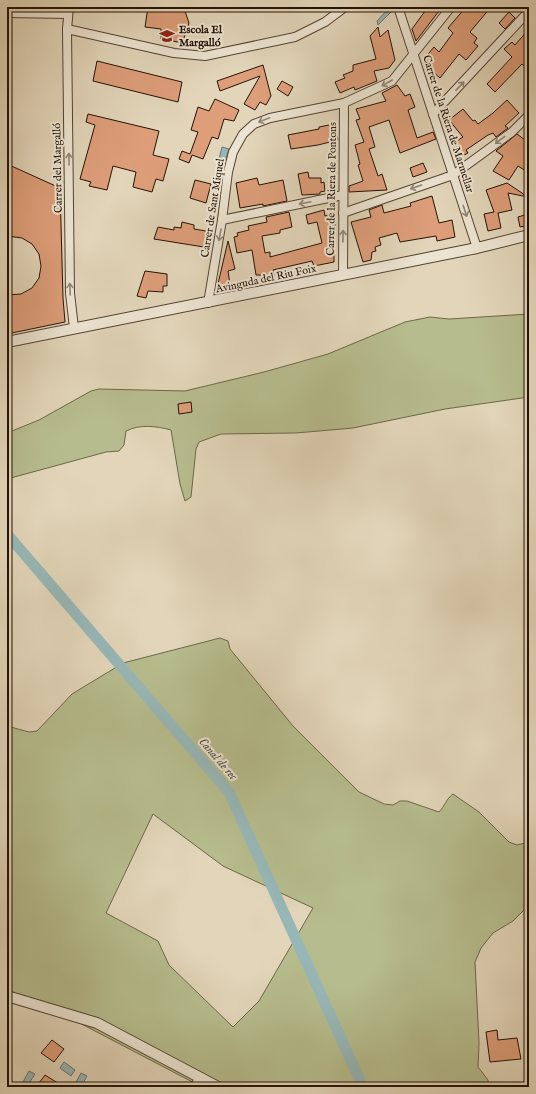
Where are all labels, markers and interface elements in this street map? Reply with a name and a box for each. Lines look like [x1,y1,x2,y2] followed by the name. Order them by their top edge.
[179,23,223,50] place label: Escola El Margalló
[158,27,176,45] school or university icon: Escola El Margalló
[419,53,477,195] street label: Carrer de la Riera de Marmellar
[381,80,393,87] one-way arrow
[455,81,465,91] one-way arrow
[258,117,270,125] one-way arrow
[324,122,340,256] street label: Carrer de la Riera de Pontons
[50,123,66,213] street label: Carrer del Margalló
[494,136,505,145] one-way arrow
[65,153,73,166] one-way arrow
[198,157,228,259] street label: Carrer de Sant Miquel
[411,184,423,192] one-way arrow
[299,200,312,208] one-way arrow
[462,205,469,218] one-way arrow
[216,228,224,241] one-way arrow
[339,230,347,243] one-way arrow
[214,261,318,297] street label: Avinguda del Riu Foix
[67,283,74,296] one-way arrow
[195,735,241,784] water label: Canal de rec

